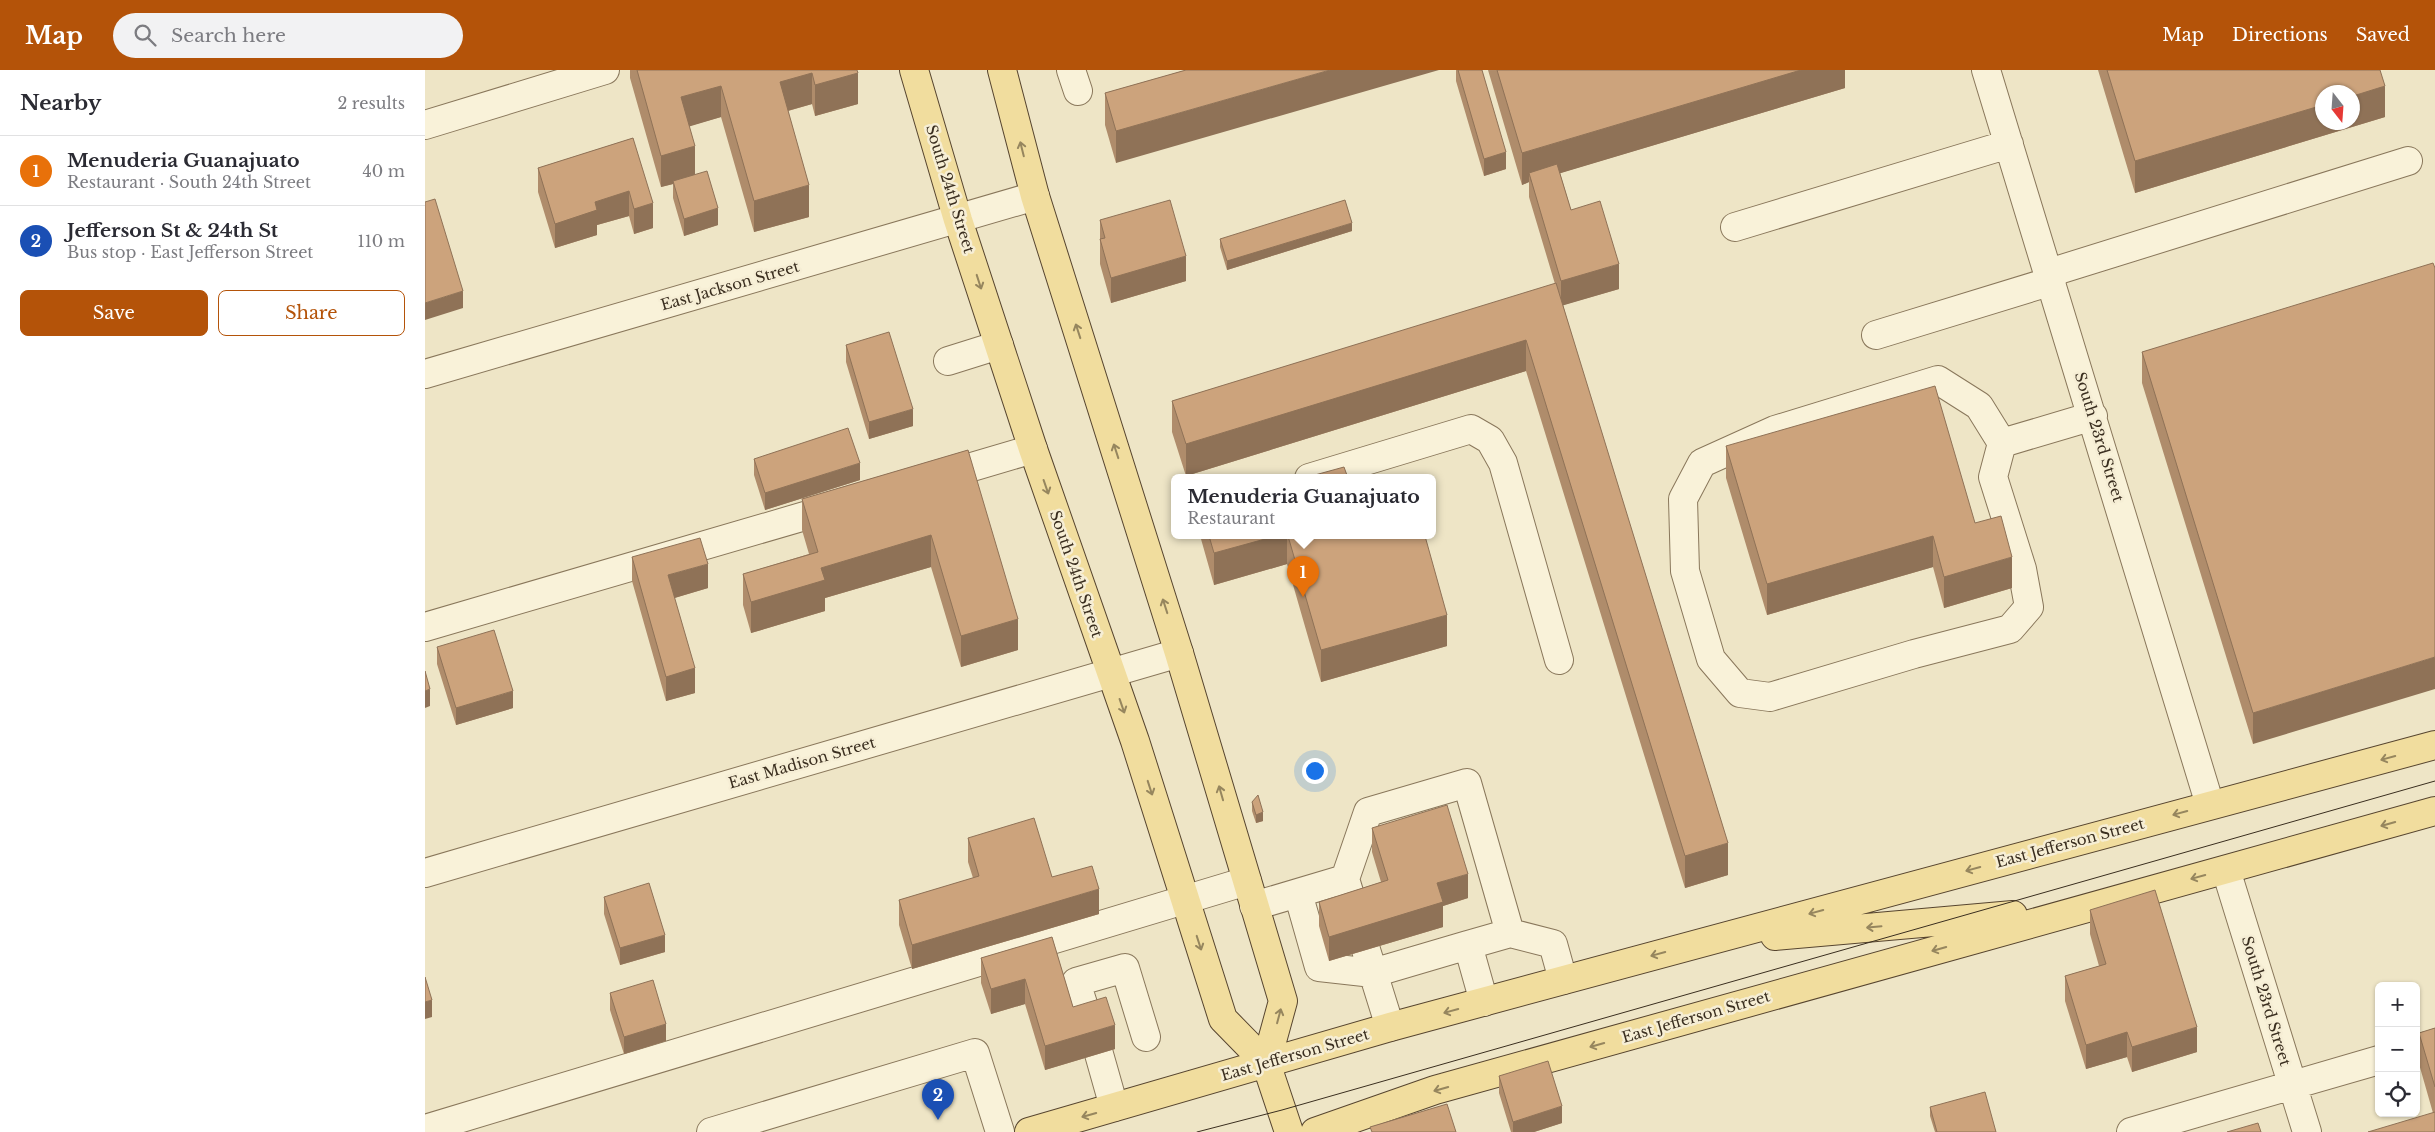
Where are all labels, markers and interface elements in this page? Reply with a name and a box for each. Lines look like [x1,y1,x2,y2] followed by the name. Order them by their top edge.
[113,13,463,58] search box
[25,21,83,50] text: Map
[131,21,159,49] icon: search
[171,24,286,47] text: Search here
[2162,24,2204,46] text: Map
[2232,24,2328,46] text: Directions
[2356,24,2410,46] text: Saved
[2315,85,2360,130] north arrow
[20,90,101,116] text: Nearby
[337,93,405,113] text: 2 results
[922,122,979,256] street label: South 24th Street
[1017,141,1027,157] one-way arrow
[67,149,300,172] text: Menuderia Guanajuato
[33,161,39,181] text: 1
[362,161,405,181] text: 40 m
[67,172,311,192] text: Restaurant · South 24th Street
[67,219,278,242] text: Jefferson St & 24th St
[31,231,41,251] text: 2
[358,231,405,251] text: 110 m
[67,242,313,262] text: Bus stop · East Jefferson Street
[658,257,802,314] street label: East Jackson Street
[974,274,984,290] one-way arrow
[20,290,208,336] button: Save
[218,290,405,336] button: Share
[1072,324,1082,340] one-way arrow
[2071,370,2128,504] street label: South 23rd Street
[1110,443,1120,459] one-way arrow
[1171,474,1436,539] popup
[1042,478,1051,494] one-way arrow
[1187,485,1420,508] text: Menuderia Guanajuato
[1046,508,1107,640] street label: South 24th Street
[1187,508,1275,528] text: Restaurant
[1287,556,1319,597] pin: 1
[1159,598,1169,614] one-way arrow
[1118,698,1127,714] one-way arrow
[726,732,878,793] street label: East Madison Street
[2380,753,2396,763] one-way arrow
[1302,758,1328,784] your location
[1145,779,1155,795] one-way arrow
[1215,786,1225,802] one-way arrow
[2173,809,2189,819] one-way arrow
[1994,813,2147,871] street label: East Jefferson Street
[2381,819,2397,829] one-way arrow
[1965,865,1981,875] one-way arrow
[2190,873,2206,883] one-way arrow
[1808,907,1824,917] one-way arrow
[1866,923,1882,932] one-way arrow
[1195,934,1204,950] one-way arrow
[2238,934,2295,1068] street label: South 23rd Street
[1932,945,1948,955] one-way arrow
[1651,950,1667,959] one-way arrow
[2375,982,2420,1117] map controls
[2375,982,2420,1027] button: +
[1620,986,1772,1047] street label: East Jefferson Street
[1443,1006,1459,1016] one-way arrow
[1274,1008,1284,1024] one-way arrow
[1219,1024,1371,1085] street label: East Jefferson Street
[2375,1027,2420,1072] button: −
[1590,1041,1606,1050] one-way arrow
[2375,1072,2420,1117] button: locate
[922,1079,954,1120] pin: 2
[1433,1084,1449,1094] one-way arrow
[1081,1110,1097,1120] one-way arrow

